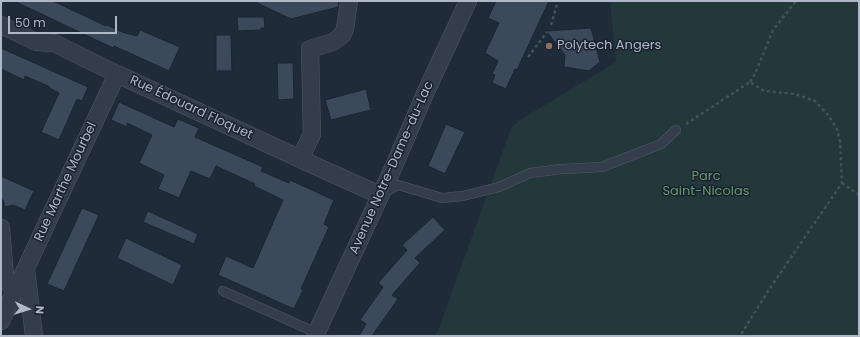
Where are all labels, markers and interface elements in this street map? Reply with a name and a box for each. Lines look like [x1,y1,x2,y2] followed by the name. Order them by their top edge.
[10,8,119,34] scale bar
[15,14,46,31] text: 50 m
[557,38,661,54] place label: Polytech Angers
[544,41,554,51] marker: Polytech Angers
[127,73,255,143] street label: Rue Édouard Floquet
[347,79,437,257] street label: Avenue Notre-Dame-du-Lac
[31,120,101,244] street label: Rue Marthe Mourbel
[662,169,750,200] park label: Parc Saint-Nicolas
[8,289,48,329] north arrow
[32,305,48,315] text: N

